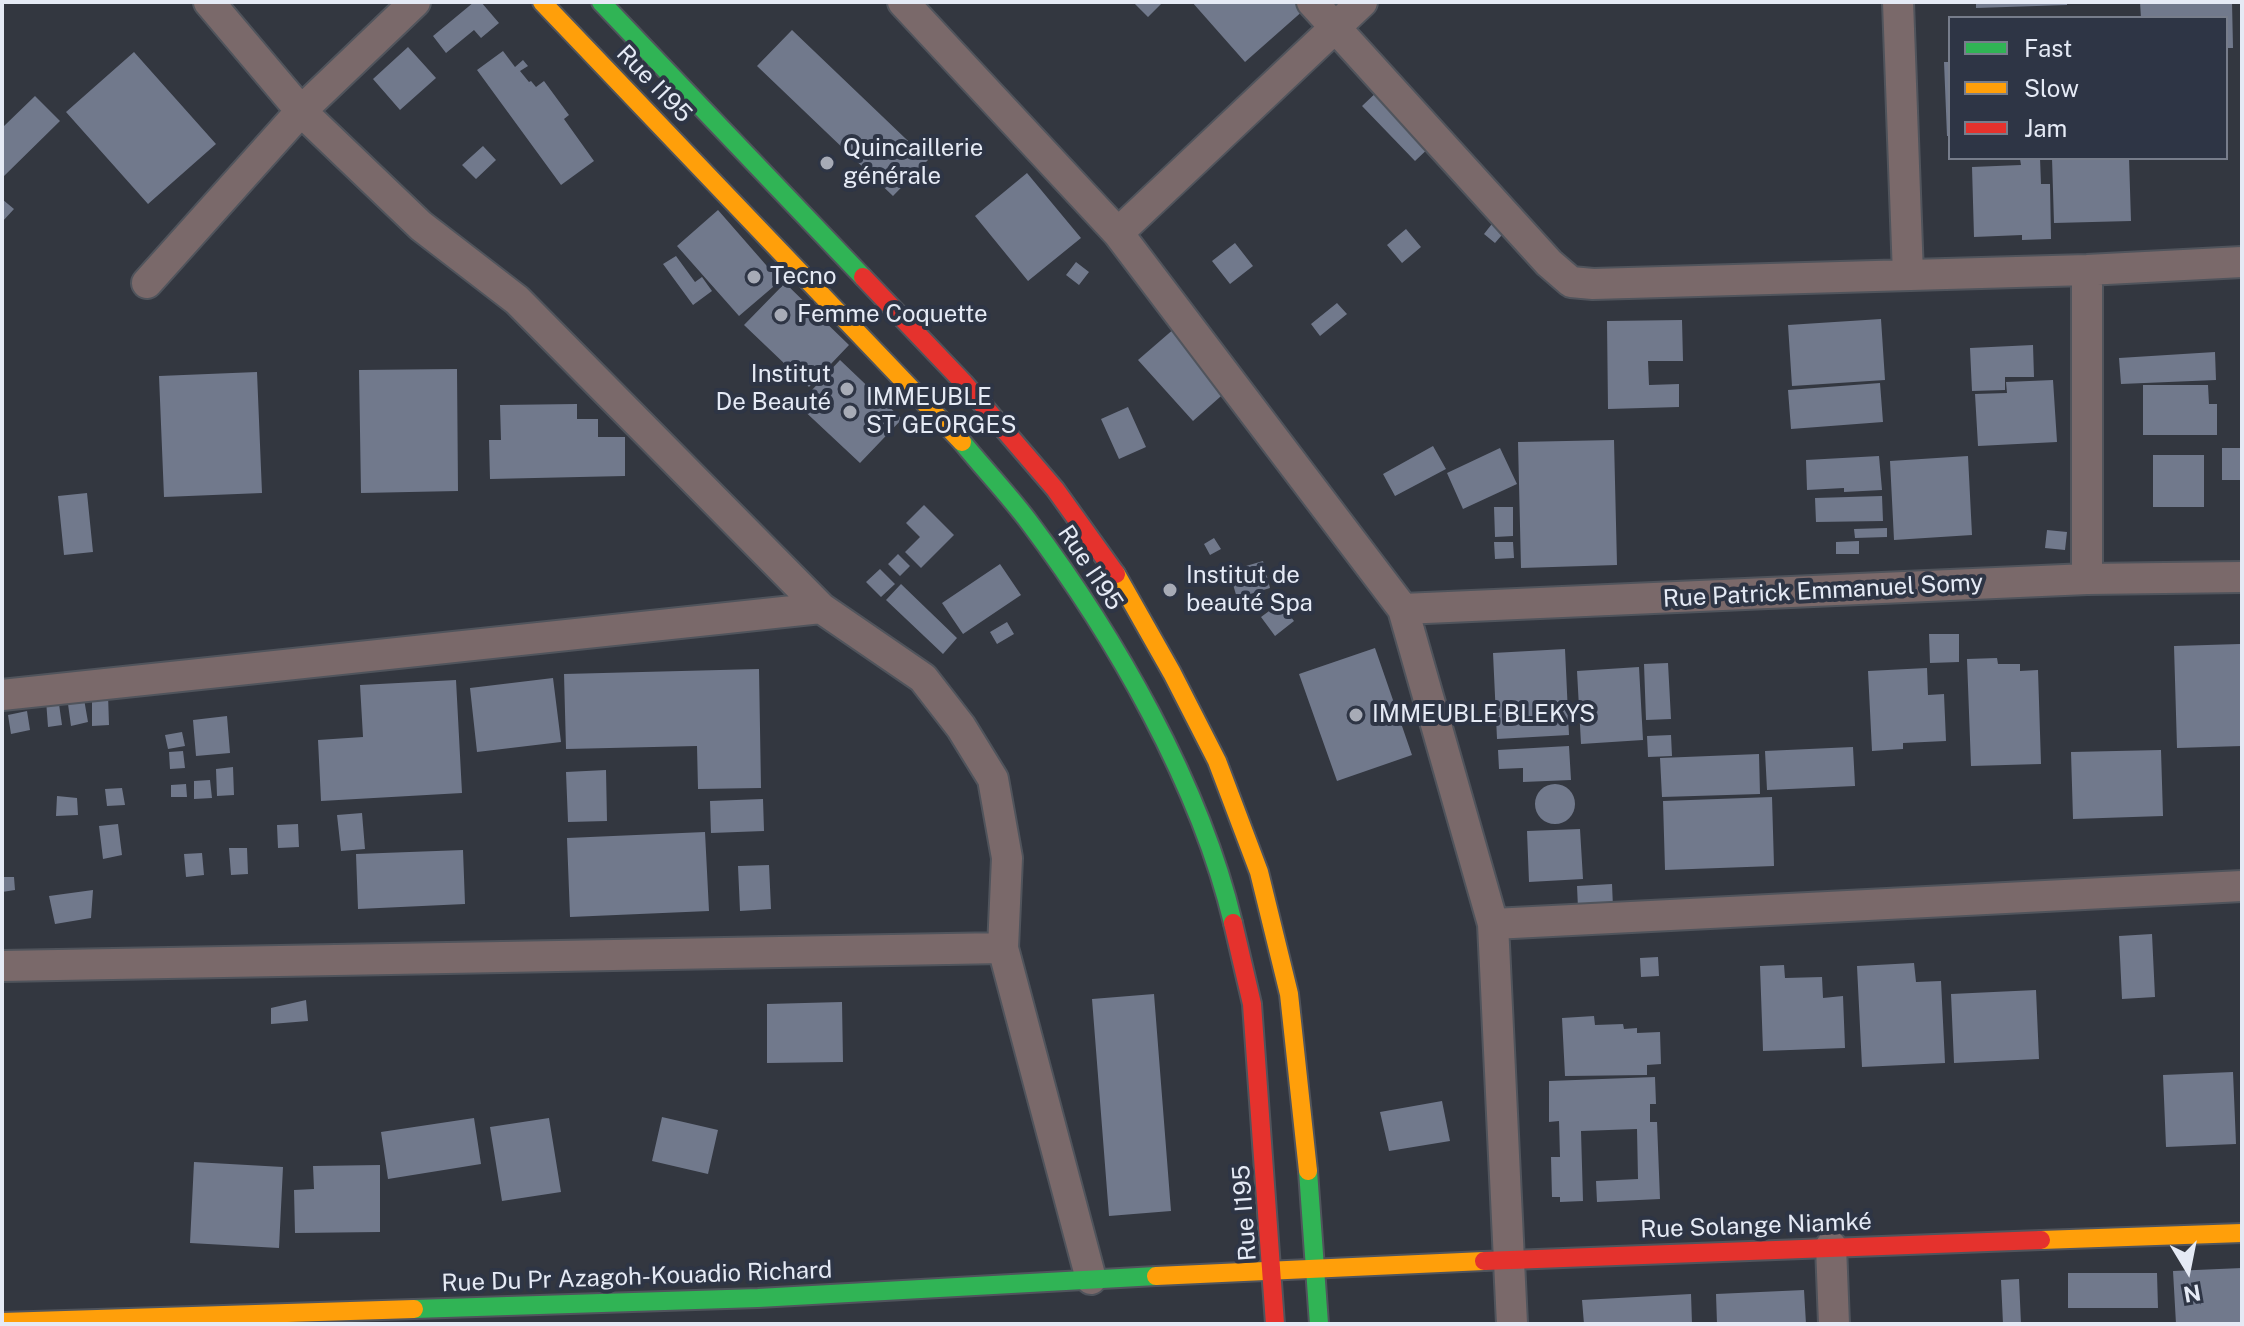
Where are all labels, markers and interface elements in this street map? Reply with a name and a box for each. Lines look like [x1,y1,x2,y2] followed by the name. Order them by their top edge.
[1948,16,2228,160] legend
[2024,34,2072,62] text: Fast
[610,39,698,129] street label: Rue I195
[2024,74,2079,102] text: Slow
[2024,114,2067,142] text: Jam
[843,135,983,191] place label: Quincaillerie générale
[818,154,836,172] marker: Quincaillerie générale
[770,263,836,291] place label: Tecno
[745,268,763,286] marker: Tecno
[797,301,988,329] place label: Femme Coquette
[772,306,790,324] marker: Femme Coquette
[716,361,831,417] place label: Institut De Beauté
[838,380,856,398] marker: Institut De Beauté
[866,384,1016,440] place label: IMMEUBLE ST GEORGES
[841,403,859,421] marker: IMMEUBLE ST GEORGES
[1051,520,1129,616] street label: Rue I195
[1186,562,1313,618] place label: Institut de beauté Spa
[1662,568,1984,614] street label: Rue Patrick Emmanuel Somy
[1161,581,1179,599] marker: Institut de beauté Spa
[1372,701,1595,729] place label: IMMEUBLE BLEKYS
[1347,706,1365,724] marker: IMMEUBLE BLEKYS
[1227,1164,1263,1262] street label: Rue I195
[1640,1208,1872,1244] street label: Rue Solange Niamké
[2148,1230,2228,1310] north arrow
[441,1256,833,1298] street label: Rue Du Pr Azagoh-Kouadio Richard
[2181,1279,2203,1308] text: N

